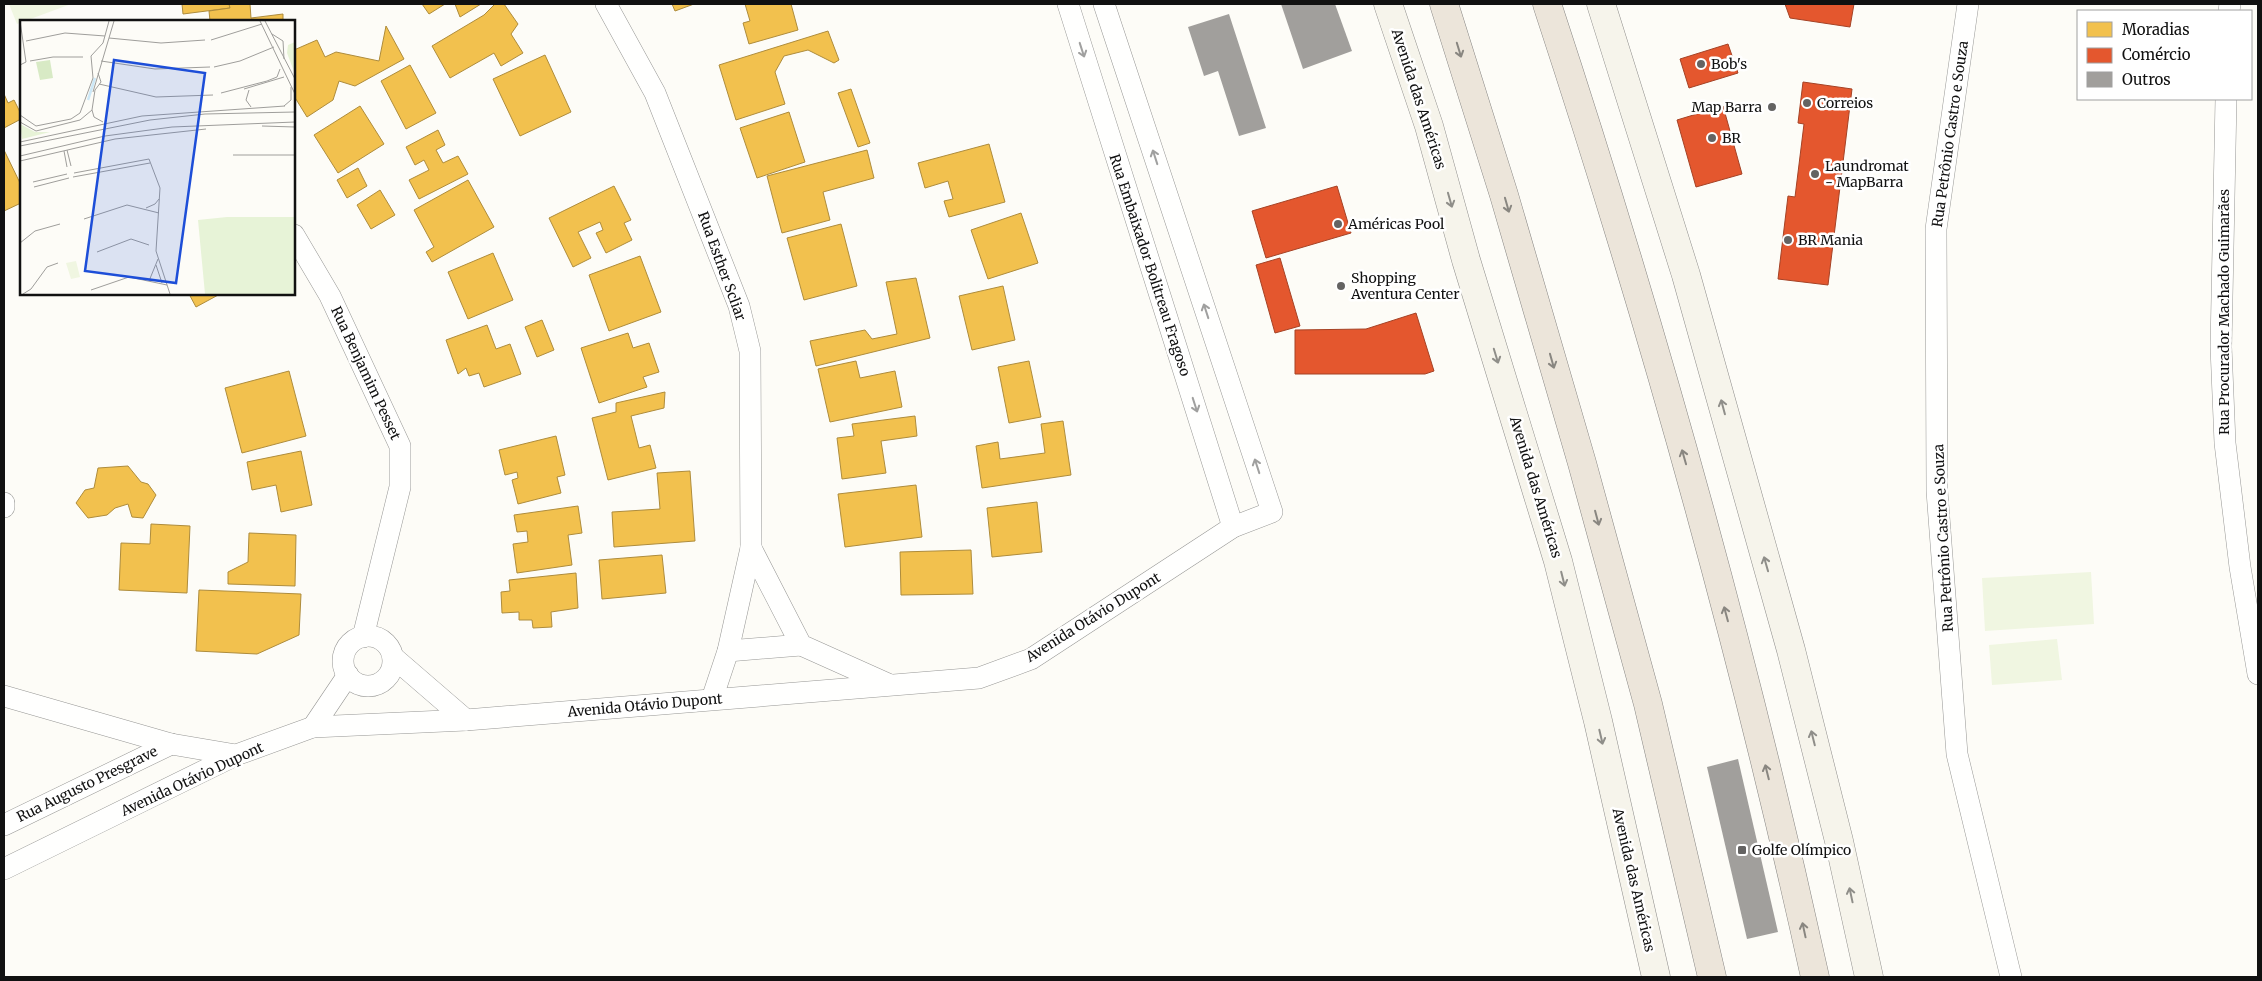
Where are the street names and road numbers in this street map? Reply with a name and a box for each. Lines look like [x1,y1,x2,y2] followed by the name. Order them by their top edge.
[1387,25,1450,172] street label: Avenida das Américas
[1928,39,1972,228] street label: Rua Petrônio Castro e Souza
[1105,152,1195,378] street label: Rua Embaixador Bolitreau Fragoso
[2215,189,2233,435] street label: Rua Procurador Machado Guimarães
[694,209,750,323] street label: Rua Esther Scliar
[327,303,405,443] street label: Rua Benjamim Pesset
[1506,413,1566,560] street label: Avenida das Américas
[1929,443,1957,632] street label: Rua Petrônio Castro e Souza
[1022,568,1164,666] street label: Avenida Otávio Dupont
[566,689,724,721] street label: Avenida Otávio Dupont
[117,738,267,820] street label: Avenida Otávio Dupont
[14,742,160,826] street label: Rua Augusto Presgrave
[1608,805,1659,954] street label: Avenida das Américas

